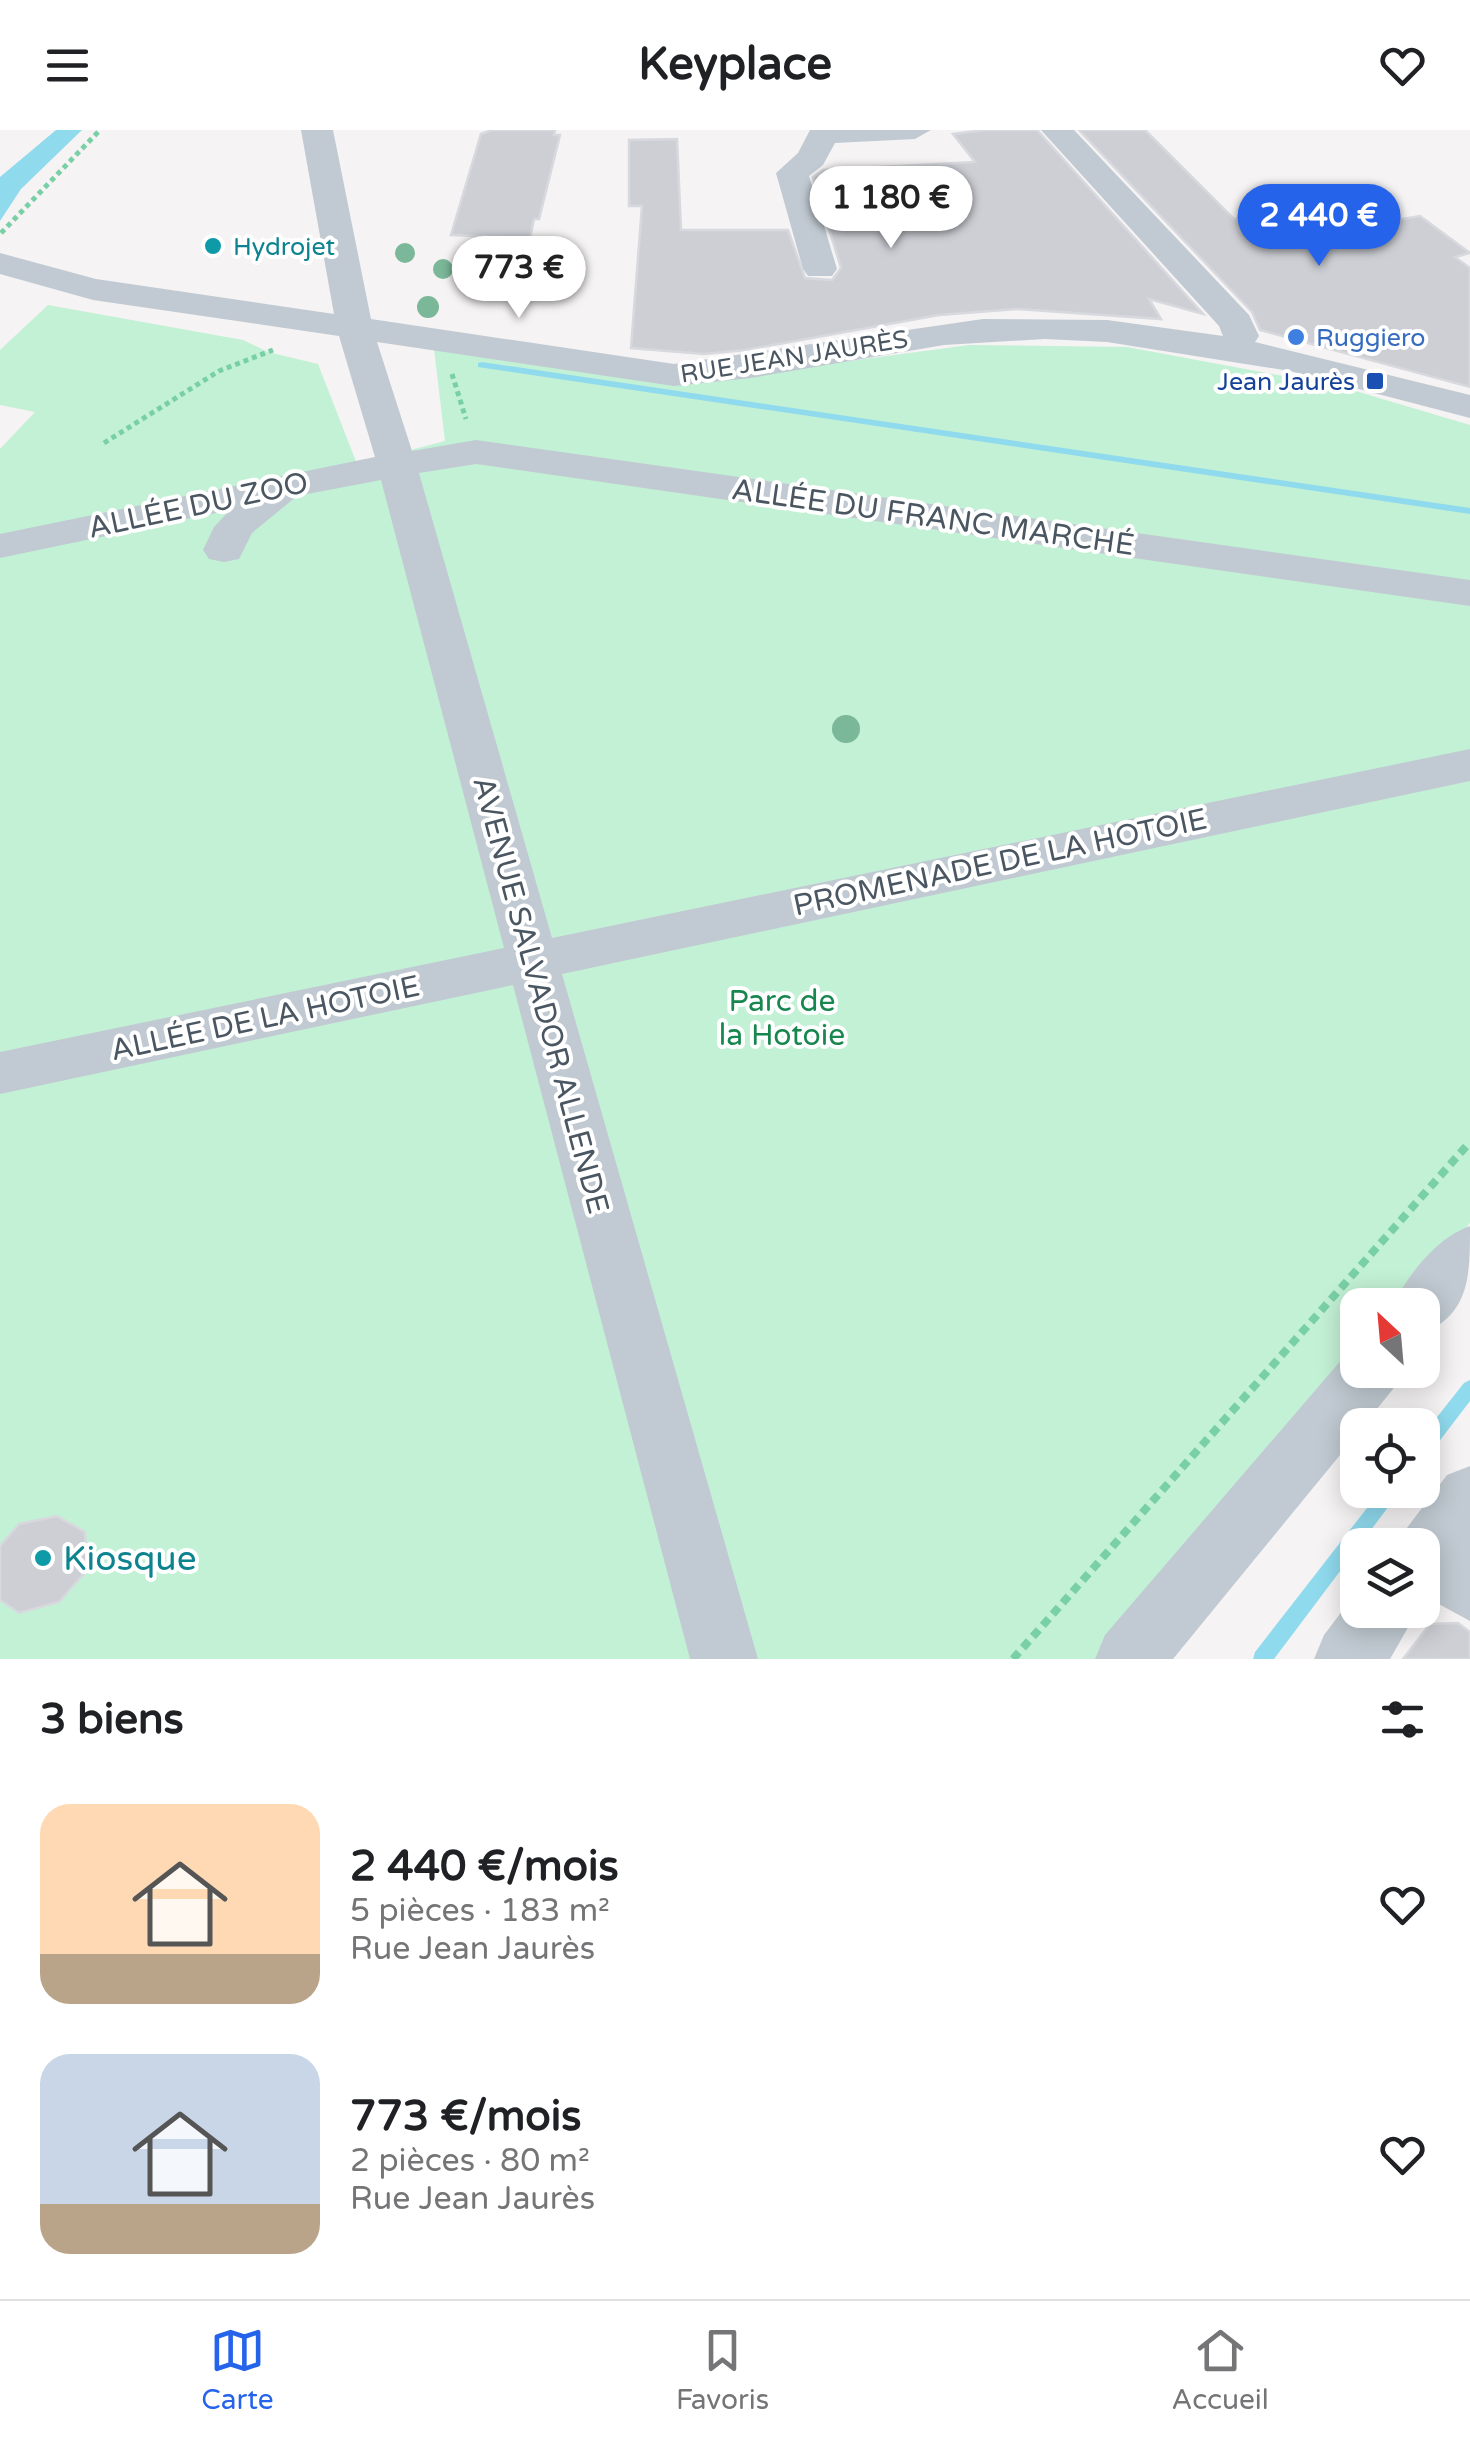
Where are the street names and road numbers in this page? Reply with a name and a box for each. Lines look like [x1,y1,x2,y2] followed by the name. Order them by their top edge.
[678,324,910,390] street label: RUE JEAN JAURÈS
[85,464,311,547] street label: ALLÉE DU ZOO
[729,471,1137,564] street label: ALLÉE DU FRANC MARCHÉ
[464,772,617,1218] street label: AVENUE SALVADOR ALLENDE
[790,801,1210,924] street label: PROMENADE DE LA HOTOIE
[107,968,423,1069] street label: ALLÉE DE LA HOTOIE

